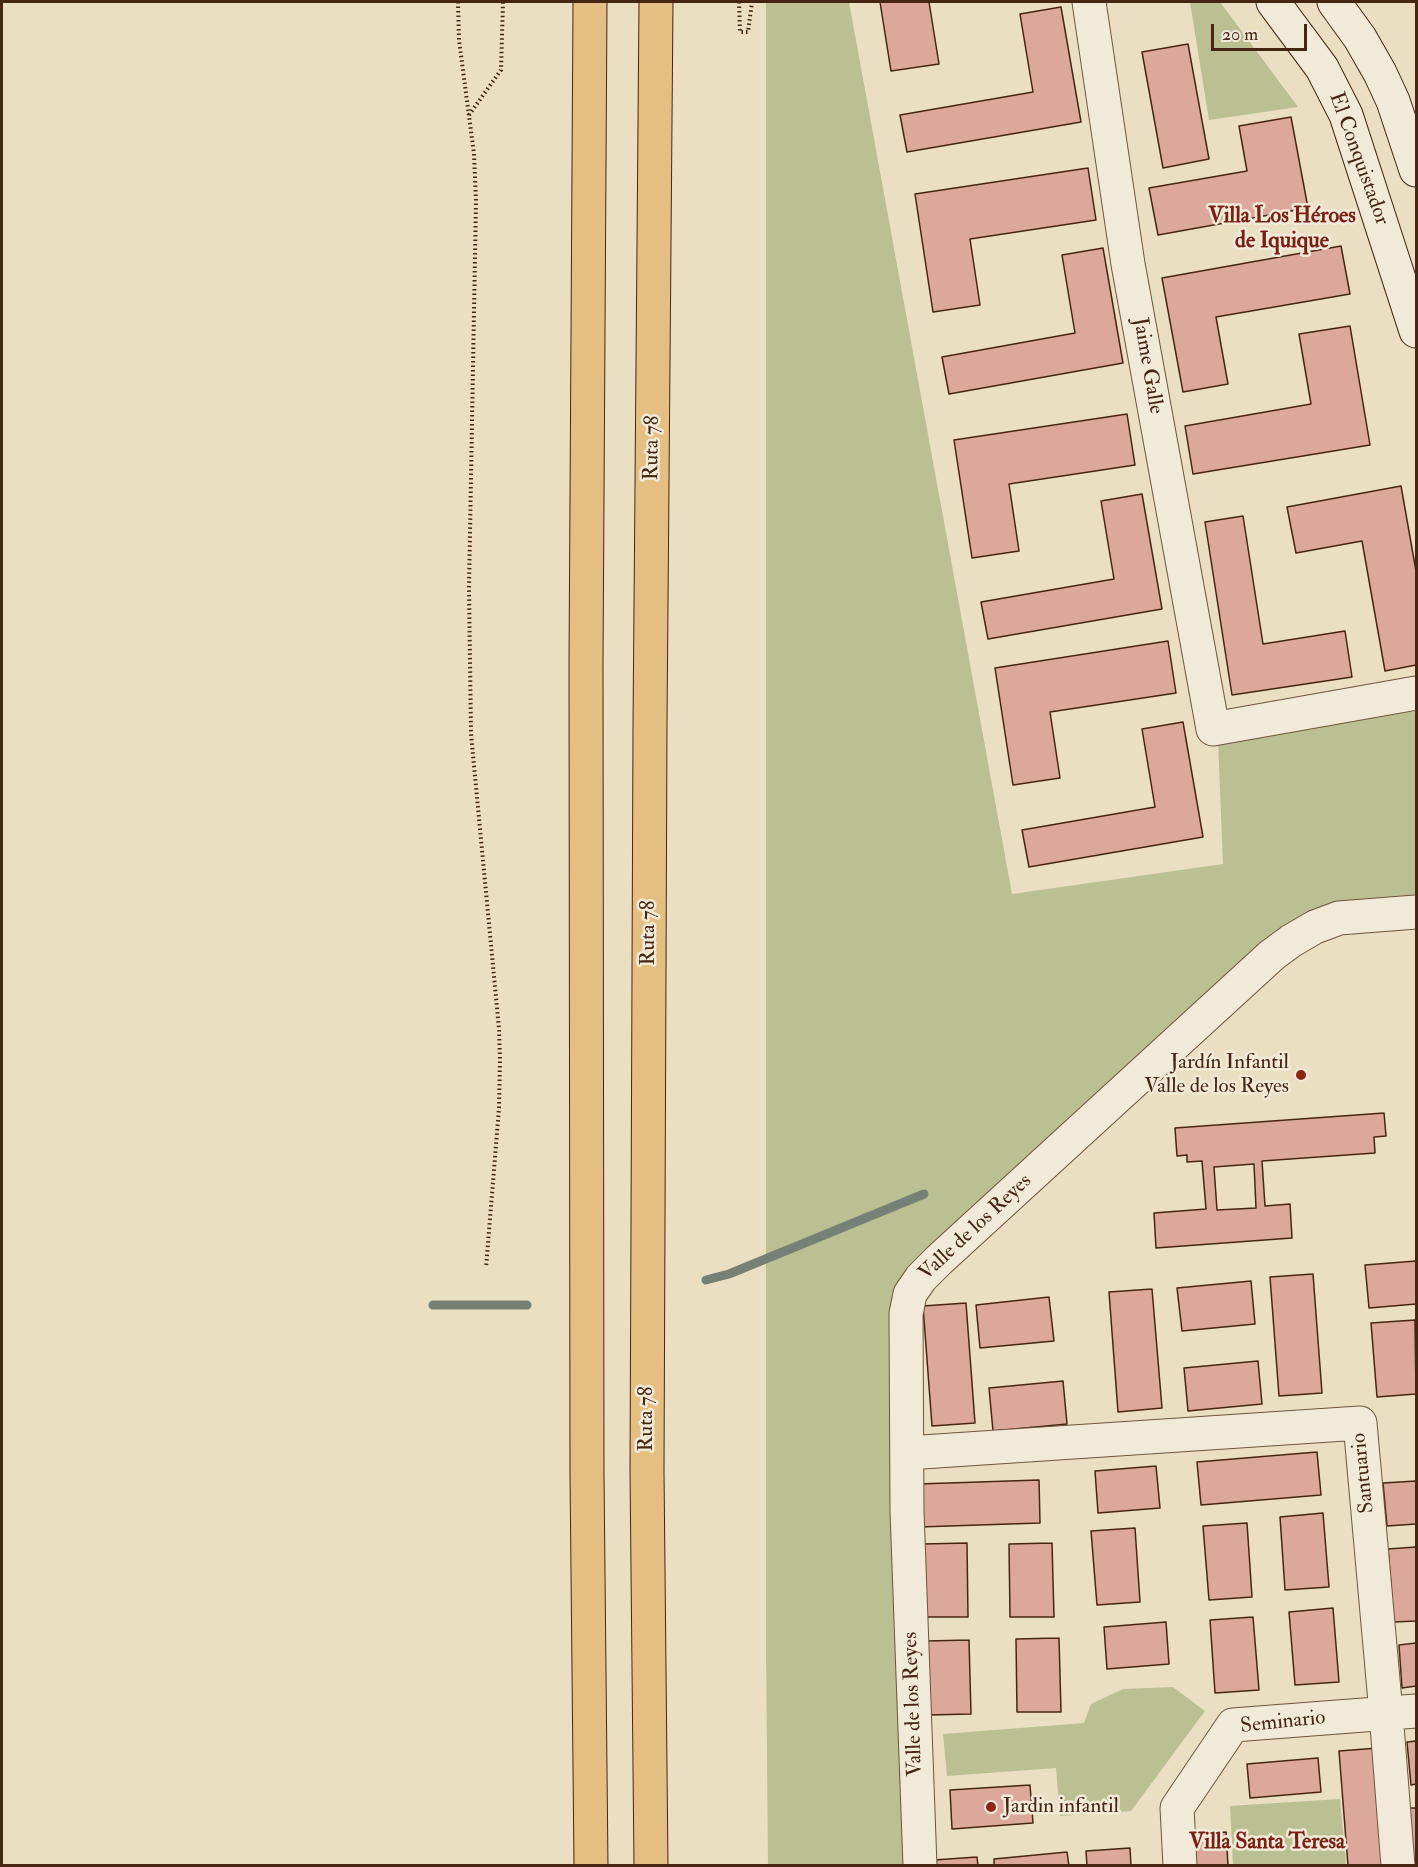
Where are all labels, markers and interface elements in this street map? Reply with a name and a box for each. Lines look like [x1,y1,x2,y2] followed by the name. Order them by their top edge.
[1214,12,1310,50] scale bar
[1222,23,1258,46] text: 20 m
[1322,89,1394,229] street label: El Conquistador
[1208,204,1356,255] district label: Villa Los Héroes de Iquique
[1126,316,1168,416] street label: Jaime Galle
[640,415,666,481] street label: Ruta 78
[636,901,662,965] street label: Ruta 78
[1144,1050,1289,1100] place label: Jardín Infantil Valle de los Reyes
[1294,1068,1308,1082] marker: Jardín Infantil Valle de los Reyes
[914,1169,1038,1287] street label: Valle de los Reyes
[634,1387,660,1451] street label: Ruta 78
[1347,1432,1381,1514] street label: Santuario
[899,1631,929,1777] street label: Valle de los Reyes
[1239,1706,1327,1740] street label: Seminario
[1003,1794,1119,1820] place label: Jardin infantil
[984,1800,998,1814] marker: Jardin infantil
[1189,1830,1345,1856] district label: Villa Santa Teresa

